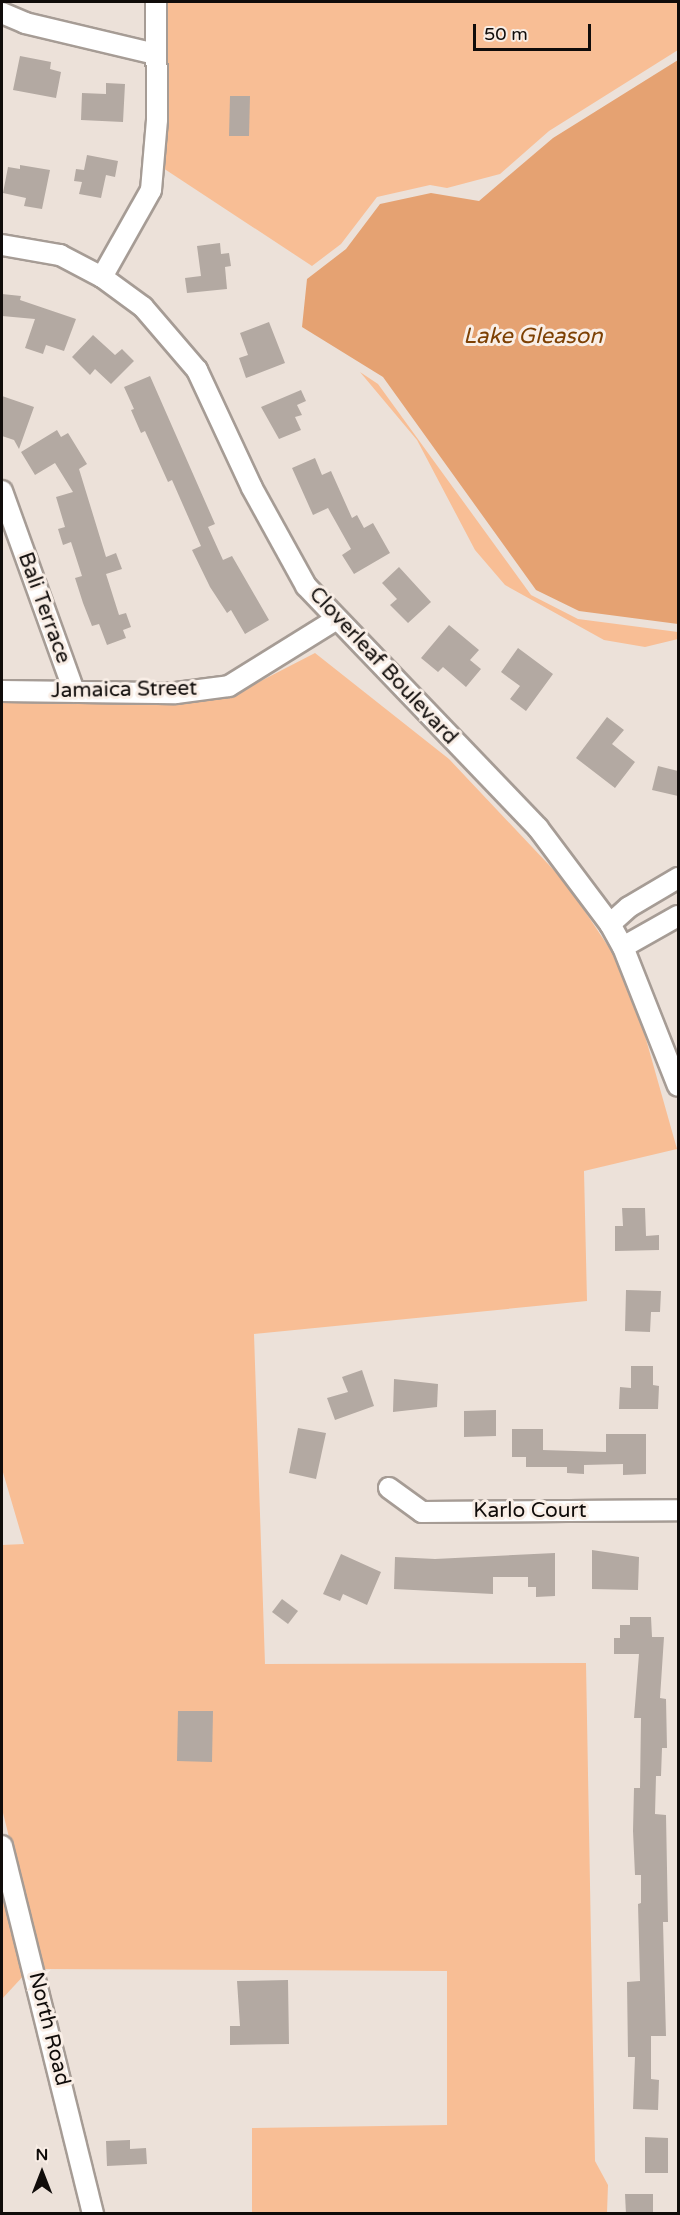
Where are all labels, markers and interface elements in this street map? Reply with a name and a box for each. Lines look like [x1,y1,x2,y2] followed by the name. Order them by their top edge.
[476,12,594,50] scale bar
[484,23,528,45] text: 50 m
[463,324,603,350] water label: Lake Gleason
[12,549,76,667] street label: Bali Terrace
[303,582,463,750] street label: Cloverleaf Boulevard
[51,676,197,704] street label: Jamaica Street
[473,1498,587,1524] street label: Karlo Court
[23,1969,75,2089] street label: North Road
[12,2143,72,2203] north arrow
[36,2145,48,2165] text: N

